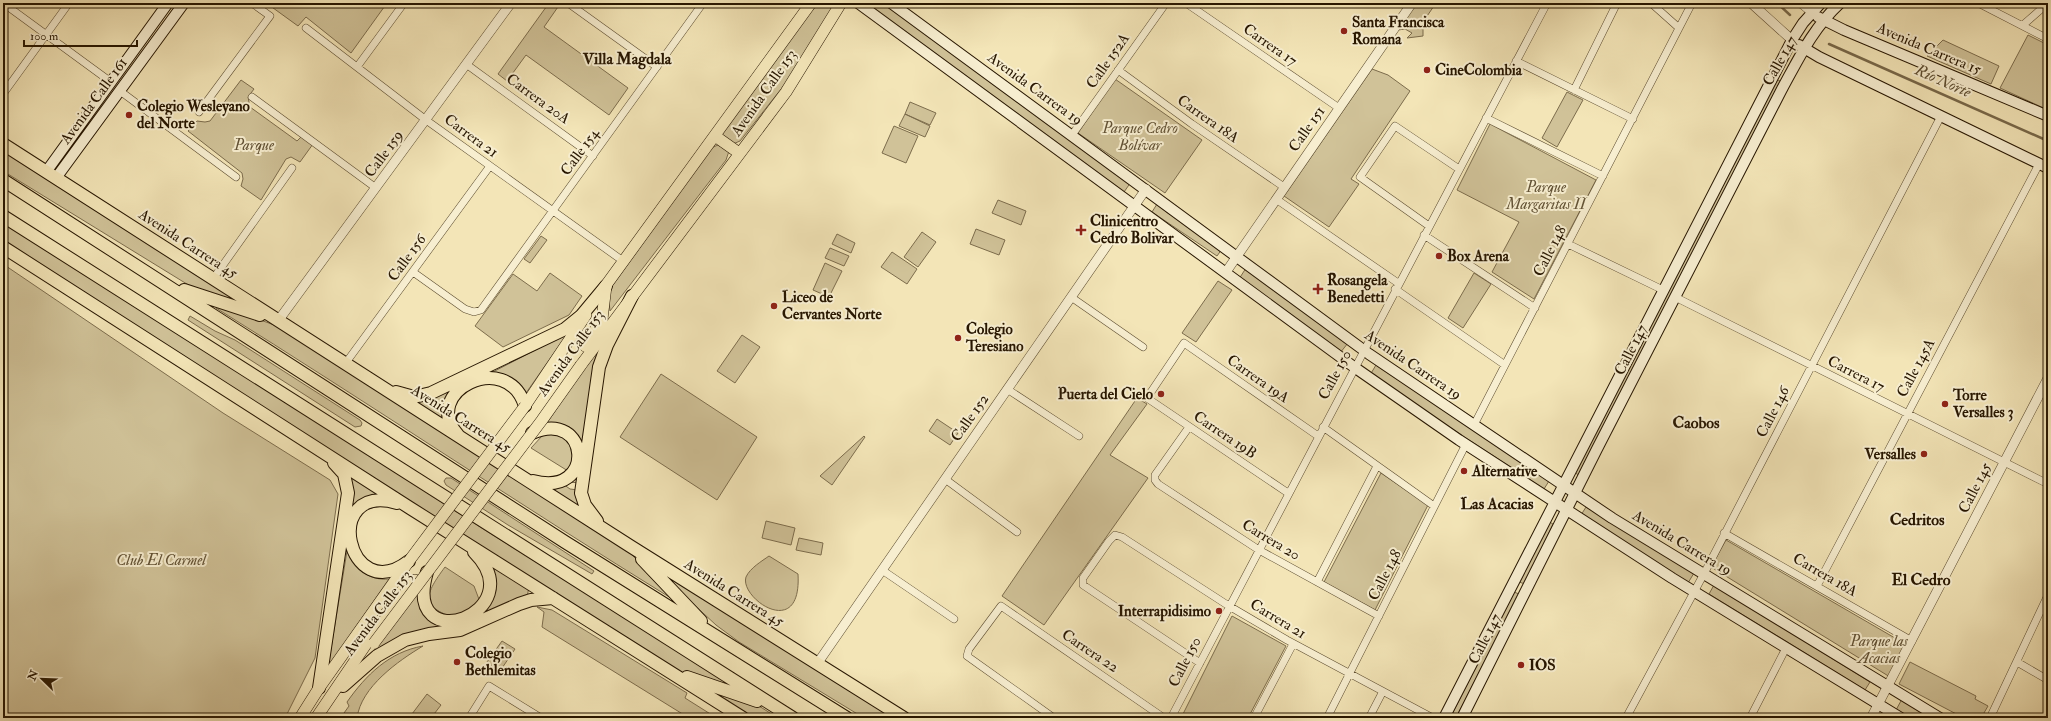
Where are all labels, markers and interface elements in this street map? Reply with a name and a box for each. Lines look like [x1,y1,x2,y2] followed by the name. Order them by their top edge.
[1352,13,1445,49] place label: Santa Francisca Romana
[1873,18,1984,80] street label: Avenida Carrera 15
[1239,20,1301,71] street label: Carrera 17
[24,22,137,48] scale bar
[1339,26,1349,36] marker: Santa Francisca Romana
[30,29,59,44] text: 100 m
[1082,29,1134,92] street label: Calle 152A
[1759,33,1801,89] street label: Calle 147
[726,46,801,141] street label: Avenida Calle 153
[983,48,1086,130] street label: Avenida Carrera 19
[582,49,672,70] district label: Villa Magdala
[56,54,132,149] street label: Avenida Calle 161
[1911,59,1975,102] water label: Río Norte
[1435,61,1523,80] place label: CineColombia
[1422,65,1432,75] marker: CineColombia
[502,69,574,129] street label: Carrera 20A
[1173,91,1243,148] street label: Carrera 18A
[137,97,251,133] place label: Colegio Wesleyano del Norte
[1284,102,1330,156] street label: Calle 151
[124,110,134,120] marker: Colegio Wesleyano del Norte
[440,110,502,162] street label: Carrera 21
[1101,119,1178,155] park label: Parque Cedro Bolívar
[557,124,604,179] street label: Calle 154
[361,127,407,181] street label: Calle 159
[233,136,275,155] park label: Parque
[1505,178,1588,214] park label: Parque Margaritas II
[134,204,241,283] street label: Avenida Carrera 45
[1090,212,1174,248] place label: Clinicentro Cedro Bolivar
[1529,222,1571,280] street label: Calle 148
[1075,224,1087,236] marker: Clinicentro Cedro Bolivar
[384,230,431,285] street label: Calle 156
[1447,247,1510,266] place label: Box Arena
[1434,251,1444,261] marker: Box Arena
[1327,271,1388,307] place label: Rosangela Benedetti
[1312,283,1324,295] marker: Rosangela Benedetti
[782,288,882,324] place label: Liceo de Cervantes Norte
[769,301,779,311] marker: Liceo de Cervantes Norte
[533,306,609,401] street label: Avenida Calle 153
[965,320,1024,356] place label: Colegio Teresiano
[1610,321,1652,378] street label: Calle 147
[1360,325,1465,404] street label: Avenida Carrera 19
[953,333,963,343] marker: Colegio Teresiano
[1893,335,1940,401] street label: Calle 145A
[1314,347,1356,403] street label: Calle 150
[1223,351,1293,408] street label: Carrera 19A
[1824,352,1888,397] street label: Carrera 17
[407,380,515,458] street label: Avenida Carrera 45
[1752,382,1795,441] street label: Calle 146
[1058,385,1154,404] place label: Puerta del Cielo
[1952,386,2014,422] place label: Torre Versalles 3
[1156,389,1166,399] marker: Puerta del Cielo
[947,390,993,445] street label: Calle 152
[1940,399,1950,409] marker: Torre Versalles 3
[1190,407,1260,463] street label: Carrera 19B
[1673,413,1720,433] district label: Caobos
[1863,445,1916,464] place label: Versalles
[1919,449,1929,459] marker: Versalles
[1954,459,1996,516] street label: Calle 145
[1471,462,1538,481] place label: Alternative
[1459,466,1469,476] marker: Alternative
[1461,494,1534,514] district label: Las Acacias
[1628,505,1735,580] street label: Avenida Carrera 19
[1890,510,1945,530] district label: Cedritos
[1238,515,1304,565] street label: Carrera 20
[1364,546,1406,604] street label: Calle 148
[1789,549,1861,601] street label: Carrera 18A
[116,551,207,570] park label: Club El Carmel
[680,554,788,632] street label: Avenida Carrera 45
[339,567,416,660] street label: Avenida Calle 153
[1892,570,1951,590] district label: El Cedro
[1246,595,1310,643] street label: Carrera 21
[1118,602,1212,622] place label: Interrapidisimo
[1214,606,1224,616] marker: Interrapidisimo
[1464,610,1506,667] street label: Calle 147
[1058,625,1122,677] street label: Carrera 22
[1849,632,1909,668] park label: Parque las Acacias
[1164,634,1206,690] street label: Calle 150
[465,644,536,680] place label: Colegio Bethlemitas
[1529,656,1556,675] place label: IOS
[452,657,462,667] marker: Colegio Bethlemitas
[22,659,62,699] north arrow
[1516,660,1526,670] marker: IOS
[25,667,42,683] text: N

